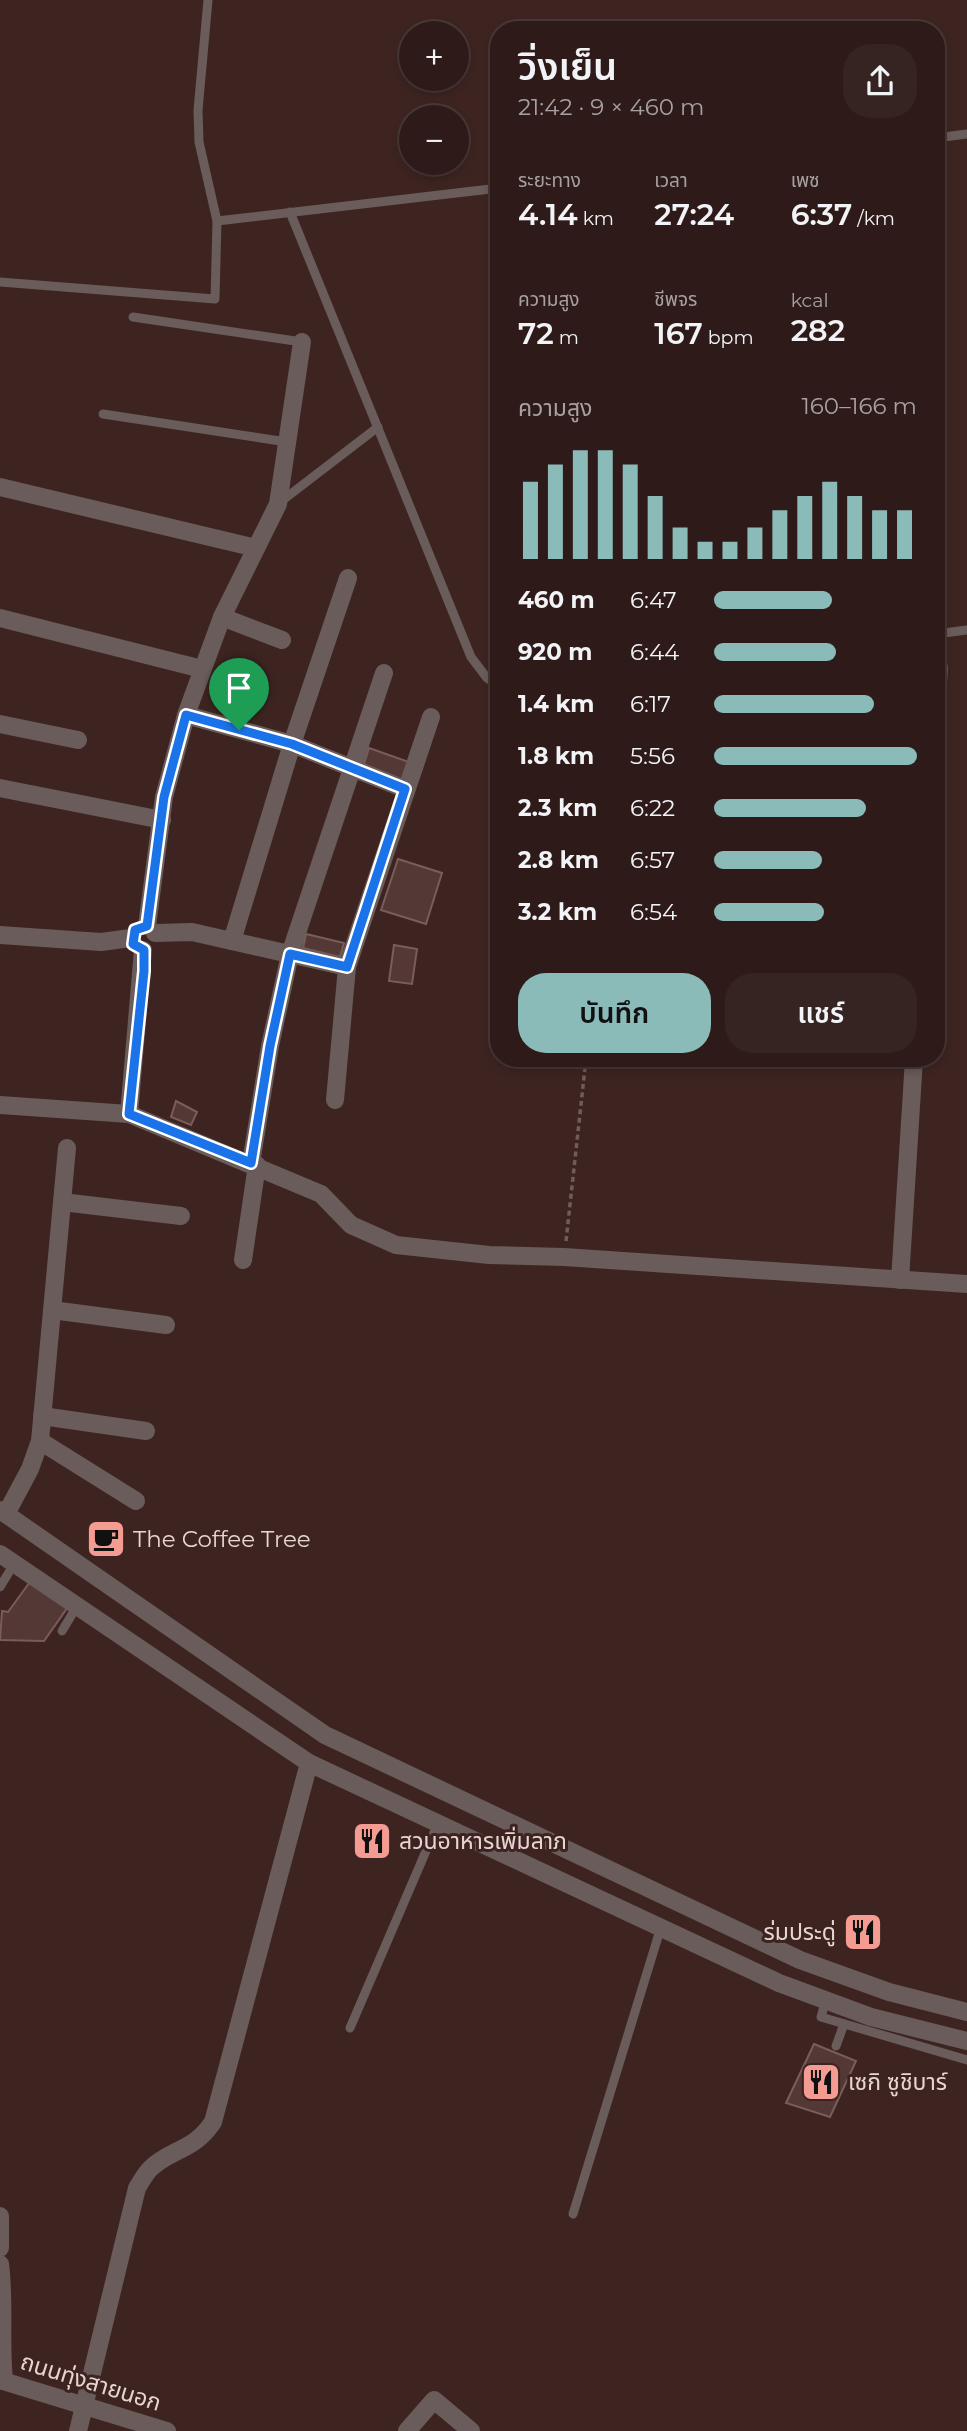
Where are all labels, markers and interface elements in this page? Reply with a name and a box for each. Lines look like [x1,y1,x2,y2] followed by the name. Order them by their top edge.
[399,21,469,175] map controls
[399,21,469,91] button: +
[518,43,617,90] text: วิ่งเย็น
[843,44,917,118] button: share
[518,93,704,121] text: 21:42 · 9 × 460 m
[399,105,469,175] button: −
[518,169,581,192] text: ระยะทาง
[654,169,688,192] text: เวลา
[791,169,820,192] text: เพซ
[518,196,578,233] text: 4.14
[654,196,734,233] text: 27:24
[791,196,852,233] text: 6:37
[578,207,614,230] text: km
[852,207,895,230] text: /km
[518,288,579,311] text: ความสูง
[654,288,697,311] text: ชีพจร
[791,289,829,312] text: kcal
[791,312,845,349] text: 282
[518,315,554,352] text: 72
[654,315,703,352] text: 167
[554,326,579,349] text: m
[703,326,754,349] text: bpm
[801,392,917,420] text: 160–166 m
[518,394,592,422] text: ความสูง
[518,586,595,614] text: 460 m
[630,586,677,614] text: 6:47
[518,638,592,666] text: 920 m
[630,638,679,666] text: 6:44
[209,658,269,730] pin
[220,669,258,707] icon: arrive
[518,690,595,718] text: 1.4 km
[630,690,671,718] text: 6:17
[518,742,594,770] text: 1.8 km
[630,742,675,770] text: 5:56
[518,794,597,822] text: 2.3 km
[630,794,675,822] text: 6:22
[518,846,599,874] text: 2.8 km
[630,846,675,874] text: 6:57
[518,898,597,926] text: 3.2 km
[630,898,677,926] text: 6:54
[518,973,711,1053] button: บันทึก
[725,973,917,1053] button: แชร์
[85,1518,127,1560] cafe icon: The Coffee Tree
[133,1525,311,1553] place label: The Coffee Tree
[351,1820,393,1862] restaurant icon: สวนอาหารเพิ่มลาภ
[399,1826,567,1855] place label: สวนอาหารเพิ่มลาภ
[842,1911,884,1953] restaurant icon: ร่มประดู่
[764,1918,836,1947] place label: ร่มประดู่
[800,2061,842,2103] restaurant icon: เซกิ ซูชิบาร์
[848,2068,948,2097] place label: เซกิ ซูชิบาร์
[17,2347,165,2417] street label: ถนนทุ่งสายนอก

